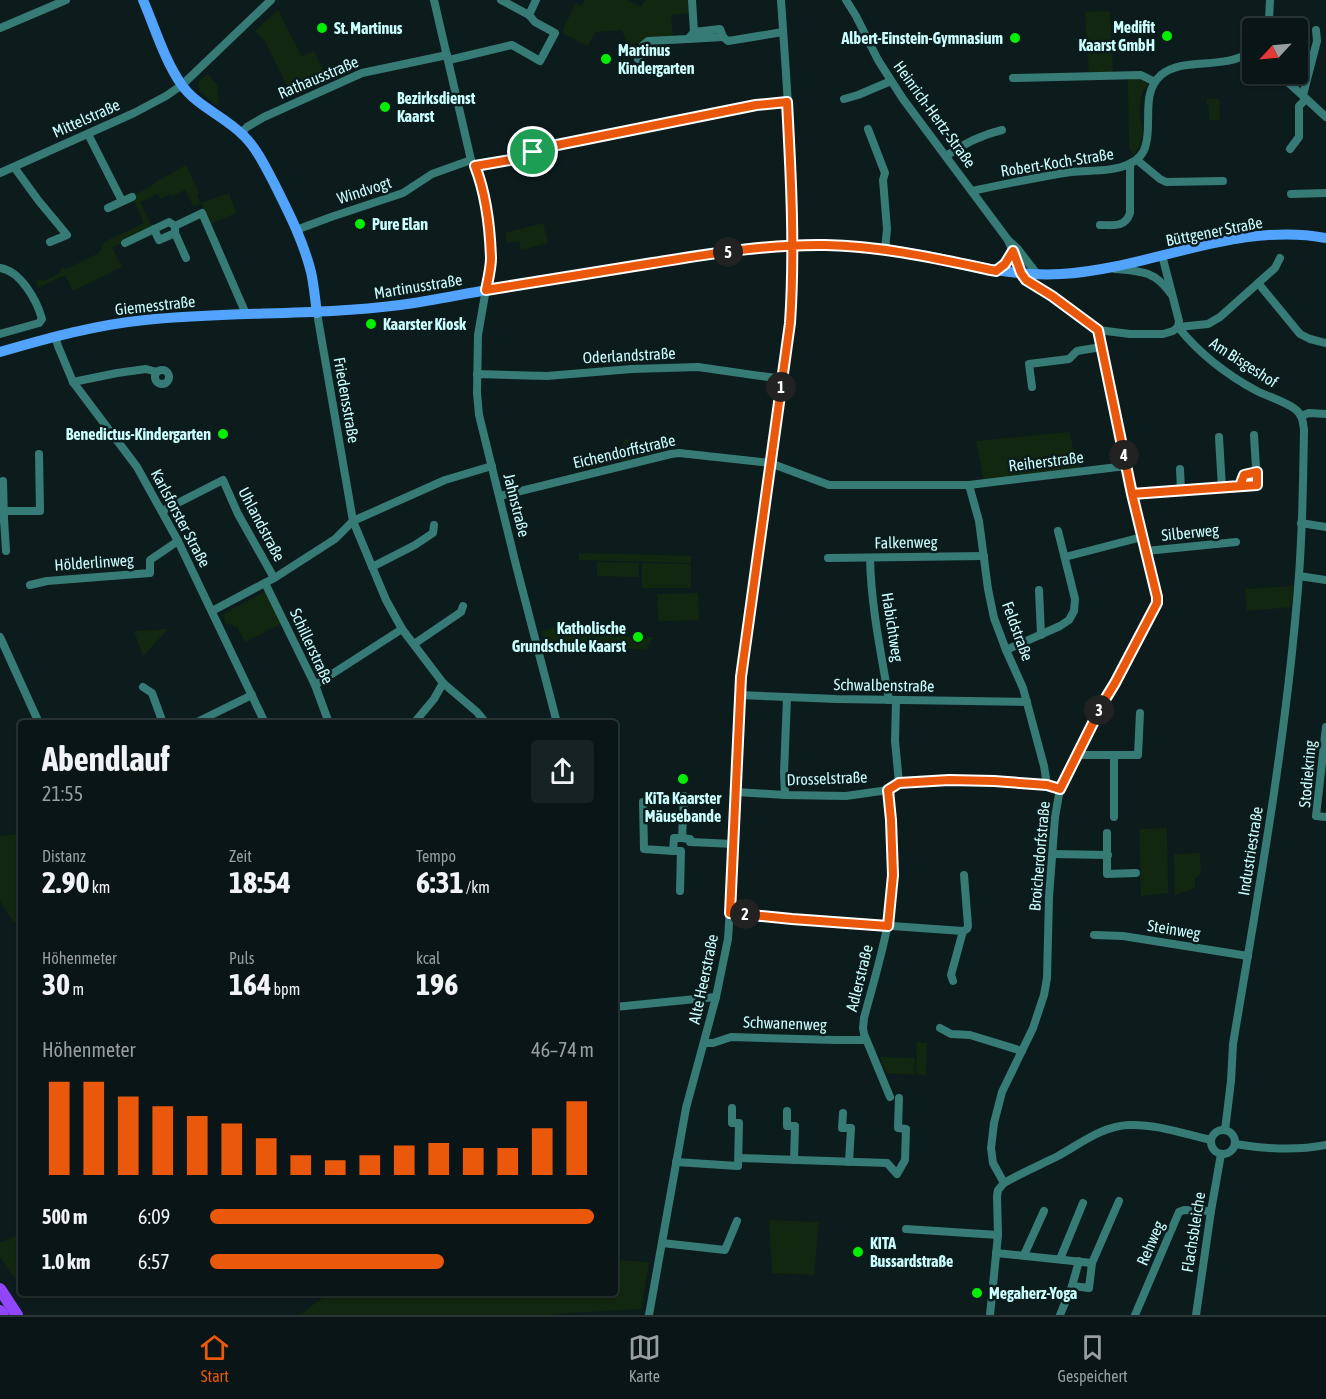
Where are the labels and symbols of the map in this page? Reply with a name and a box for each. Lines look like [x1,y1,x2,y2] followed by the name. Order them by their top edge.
[1079,18,1155,54] place label: Medifit Kaarst GmbH
[1242,18,1308,84] north arrow
[334,19,403,37] place label: St. Martinus
[315,21,329,35] marker: St. Martinus
[840,29,1003,47] place label: Albert-Einstein-Gymnasium
[1160,29,1174,43] marker: Medifit Kaarst GmbH
[1008,31,1022,45] marker: Albert-Einstein-Gymnasium
[618,41,695,77] place label: Martinus Kindergarten
[275,52,361,102] street label: Rathausstraße
[599,52,613,66] marker: Martinus Kindergarten
[890,57,980,171] street label: Heinrich-Hertz-Straße
[397,89,476,125] place label: Bezirksdienst Kaarst
[50,95,122,141] street label: Mittelstraße
[378,100,392,114] marker: Bezirksdienst Kaarst
[507,126,558,177] pin
[999,144,1115,180] street label: Robert-Koch-Straße
[335,173,394,208] street label: Windvogt
[1164,213,1264,250] street label: Büttgener Straße
[372,215,428,233] place label: Pure Elan
[353,217,367,231] marker: Pure Elan
[713,237,743,267] pin: 5
[373,270,463,302] street label: Martinusstraße
[114,292,196,318] street label: Giemesstraße
[383,315,467,333] place label: Kaarster Kiosk
[364,317,378,331] marker: Kaarster Kiosk
[1206,333,1282,392] street label: Am Bisgeshof
[582,344,676,366] street label: Oderlandstraße
[331,356,363,444] street label: Friedensstraße
[766,372,796,402] pin: 1
[66,425,211,443] place label: Benedictus-Kindergarten
[216,427,230,441] marker: Benedictus-Kindergarten
[571,430,677,472] street label: Eichendorffstraße
[1109,440,1139,470] pin: 4
[1007,447,1085,475] street label: Reiherstraße
[148,466,214,570] street label: Karlsforster Straße
[500,471,534,539] street label: Jahnstraße
[235,484,289,564] street label: Uhlandstraße
[1160,520,1220,545] street label: Silberweg
[874,532,938,553] street label: Falkenweg
[54,550,135,575] street label: Hölderlinweg
[878,591,907,663] street label: Habichtweg
[999,599,1037,663] street label: Feldstraße
[287,605,337,687] street label: Schillerstraße
[512,619,626,655] place label: Katholische Grundschule Kaarst
[631,630,645,644] marker: Katholische Grundschule Kaarst
[833,675,935,695] street label: Schwalbenstraße
[1084,695,1114,725] pin: 3
[1295,740,1320,808] street label: Stodiekring
[786,768,868,788] street label: Drosselstraße
[676,772,690,786] marker: KiTa Kaarster Mäusebande
[645,789,721,825] place label: KiTa Kaarster Mäusebande
[1025,800,1053,912] street label: Broicherdorfstraße
[1234,805,1266,897] street label: Industriestraße
[730,899,760,929] pin: 2
[1146,916,1202,943] street label: Steinweg
[685,932,721,1026] street label: Alte Heerstraße
[842,943,876,1013] street label: Adlerstraße
[743,1013,827,1034] street label: Schwanenweg
[1178,1191,1208,1273] street label: Flachsbleiche
[1133,1218,1168,1268] street label: Rehweg
[870,1234,953,1270] place label: KITA Bussardstraße
[851,1245,865,1259] marker: KITA Bussardstraße
[989,1284,1077,1302] place label: Megaherz-Yoga
[970,1286,984,1300] marker: Megaherz-Yoga

